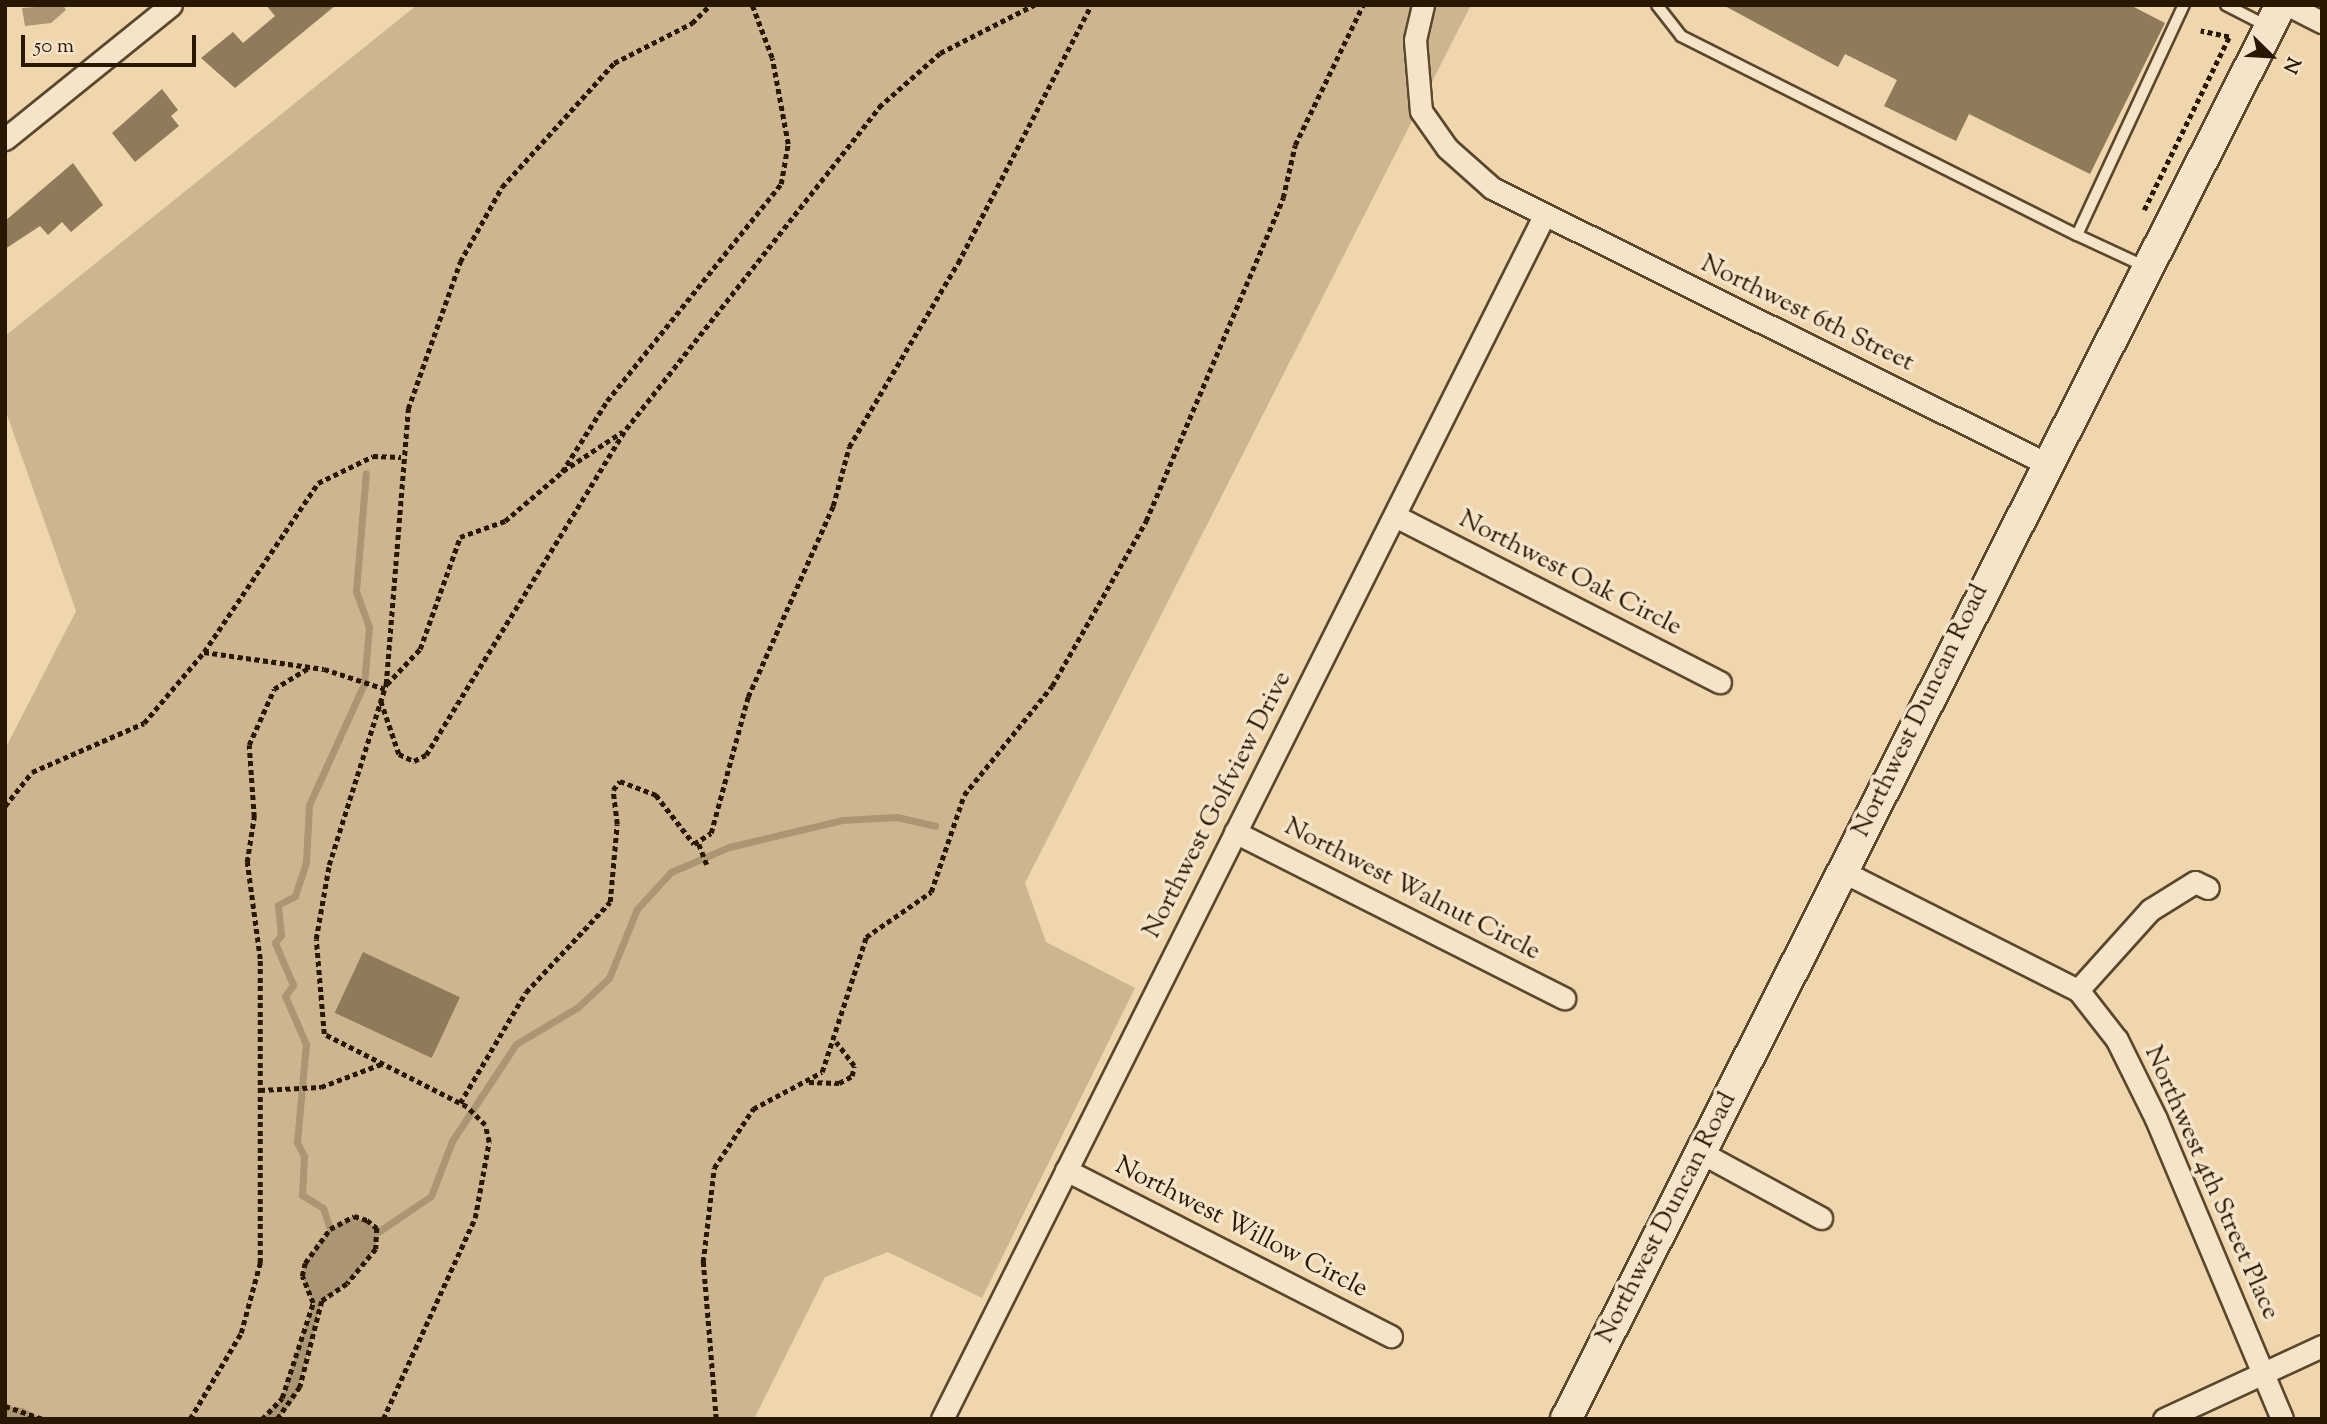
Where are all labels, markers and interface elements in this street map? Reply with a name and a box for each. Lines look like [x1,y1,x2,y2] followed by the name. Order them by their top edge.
[24,21,200,65] scale bar
[2236,21,2306,91] north arrow
[34,32,74,62] text: 50 m
[2275,52,2306,77] text: N
[1695,249,1919,379] street label: Northwest 6th Street
[1453,504,1687,644] street label: Northwest Oak Circle
[1846,579,1996,843] street label: Northwest Duncan Road
[1137,666,1299,944] street label: Northwest Golfview Drive
[1279,812,1545,968] street label: Northwest Walnut Circle
[2136,1041,2286,1325] street label: Northwest 4th Street Place
[1590,1087,1744,1349] street label: Northwest Duncan Road
[1109,1151,1373,1305] street label: Northwest Willow Circle

